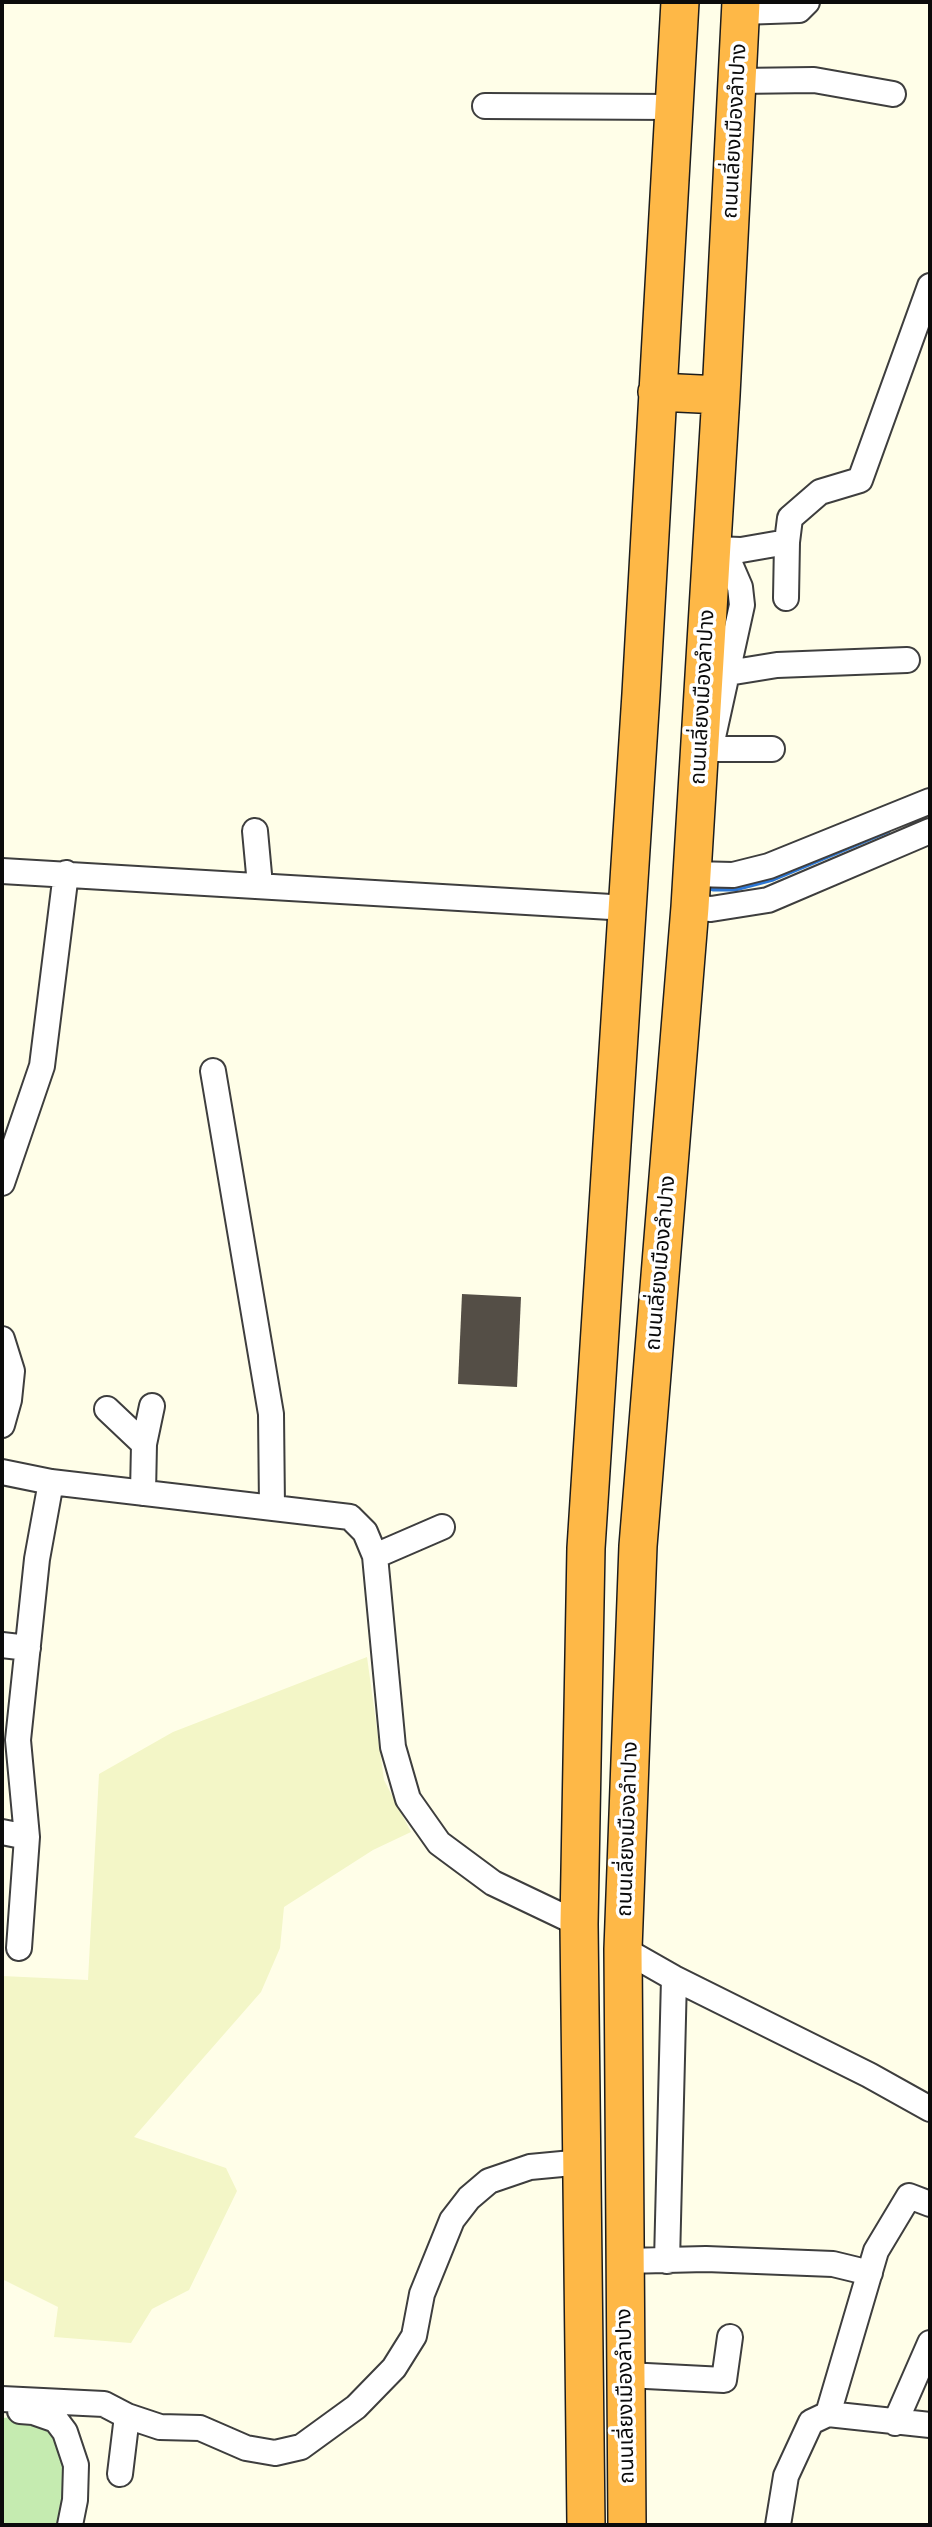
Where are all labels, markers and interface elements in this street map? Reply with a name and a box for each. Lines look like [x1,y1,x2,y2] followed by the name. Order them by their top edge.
[718,43,752,219] street label: ถนนเลี่ยงเมืองลำปาง
[686,609,720,785] street label: ถนนเลี่ยงเมืองลำปาง
[641,1174,681,1352] street label: ถนนเลี่ยงเมืองลำปาง
[612,1741,644,1917] street label: ถนนเลี่ยงเมืองลำปาง
[612,2308,640,2484] street label: ถนนเลี่ยงเมืองลำปาง

